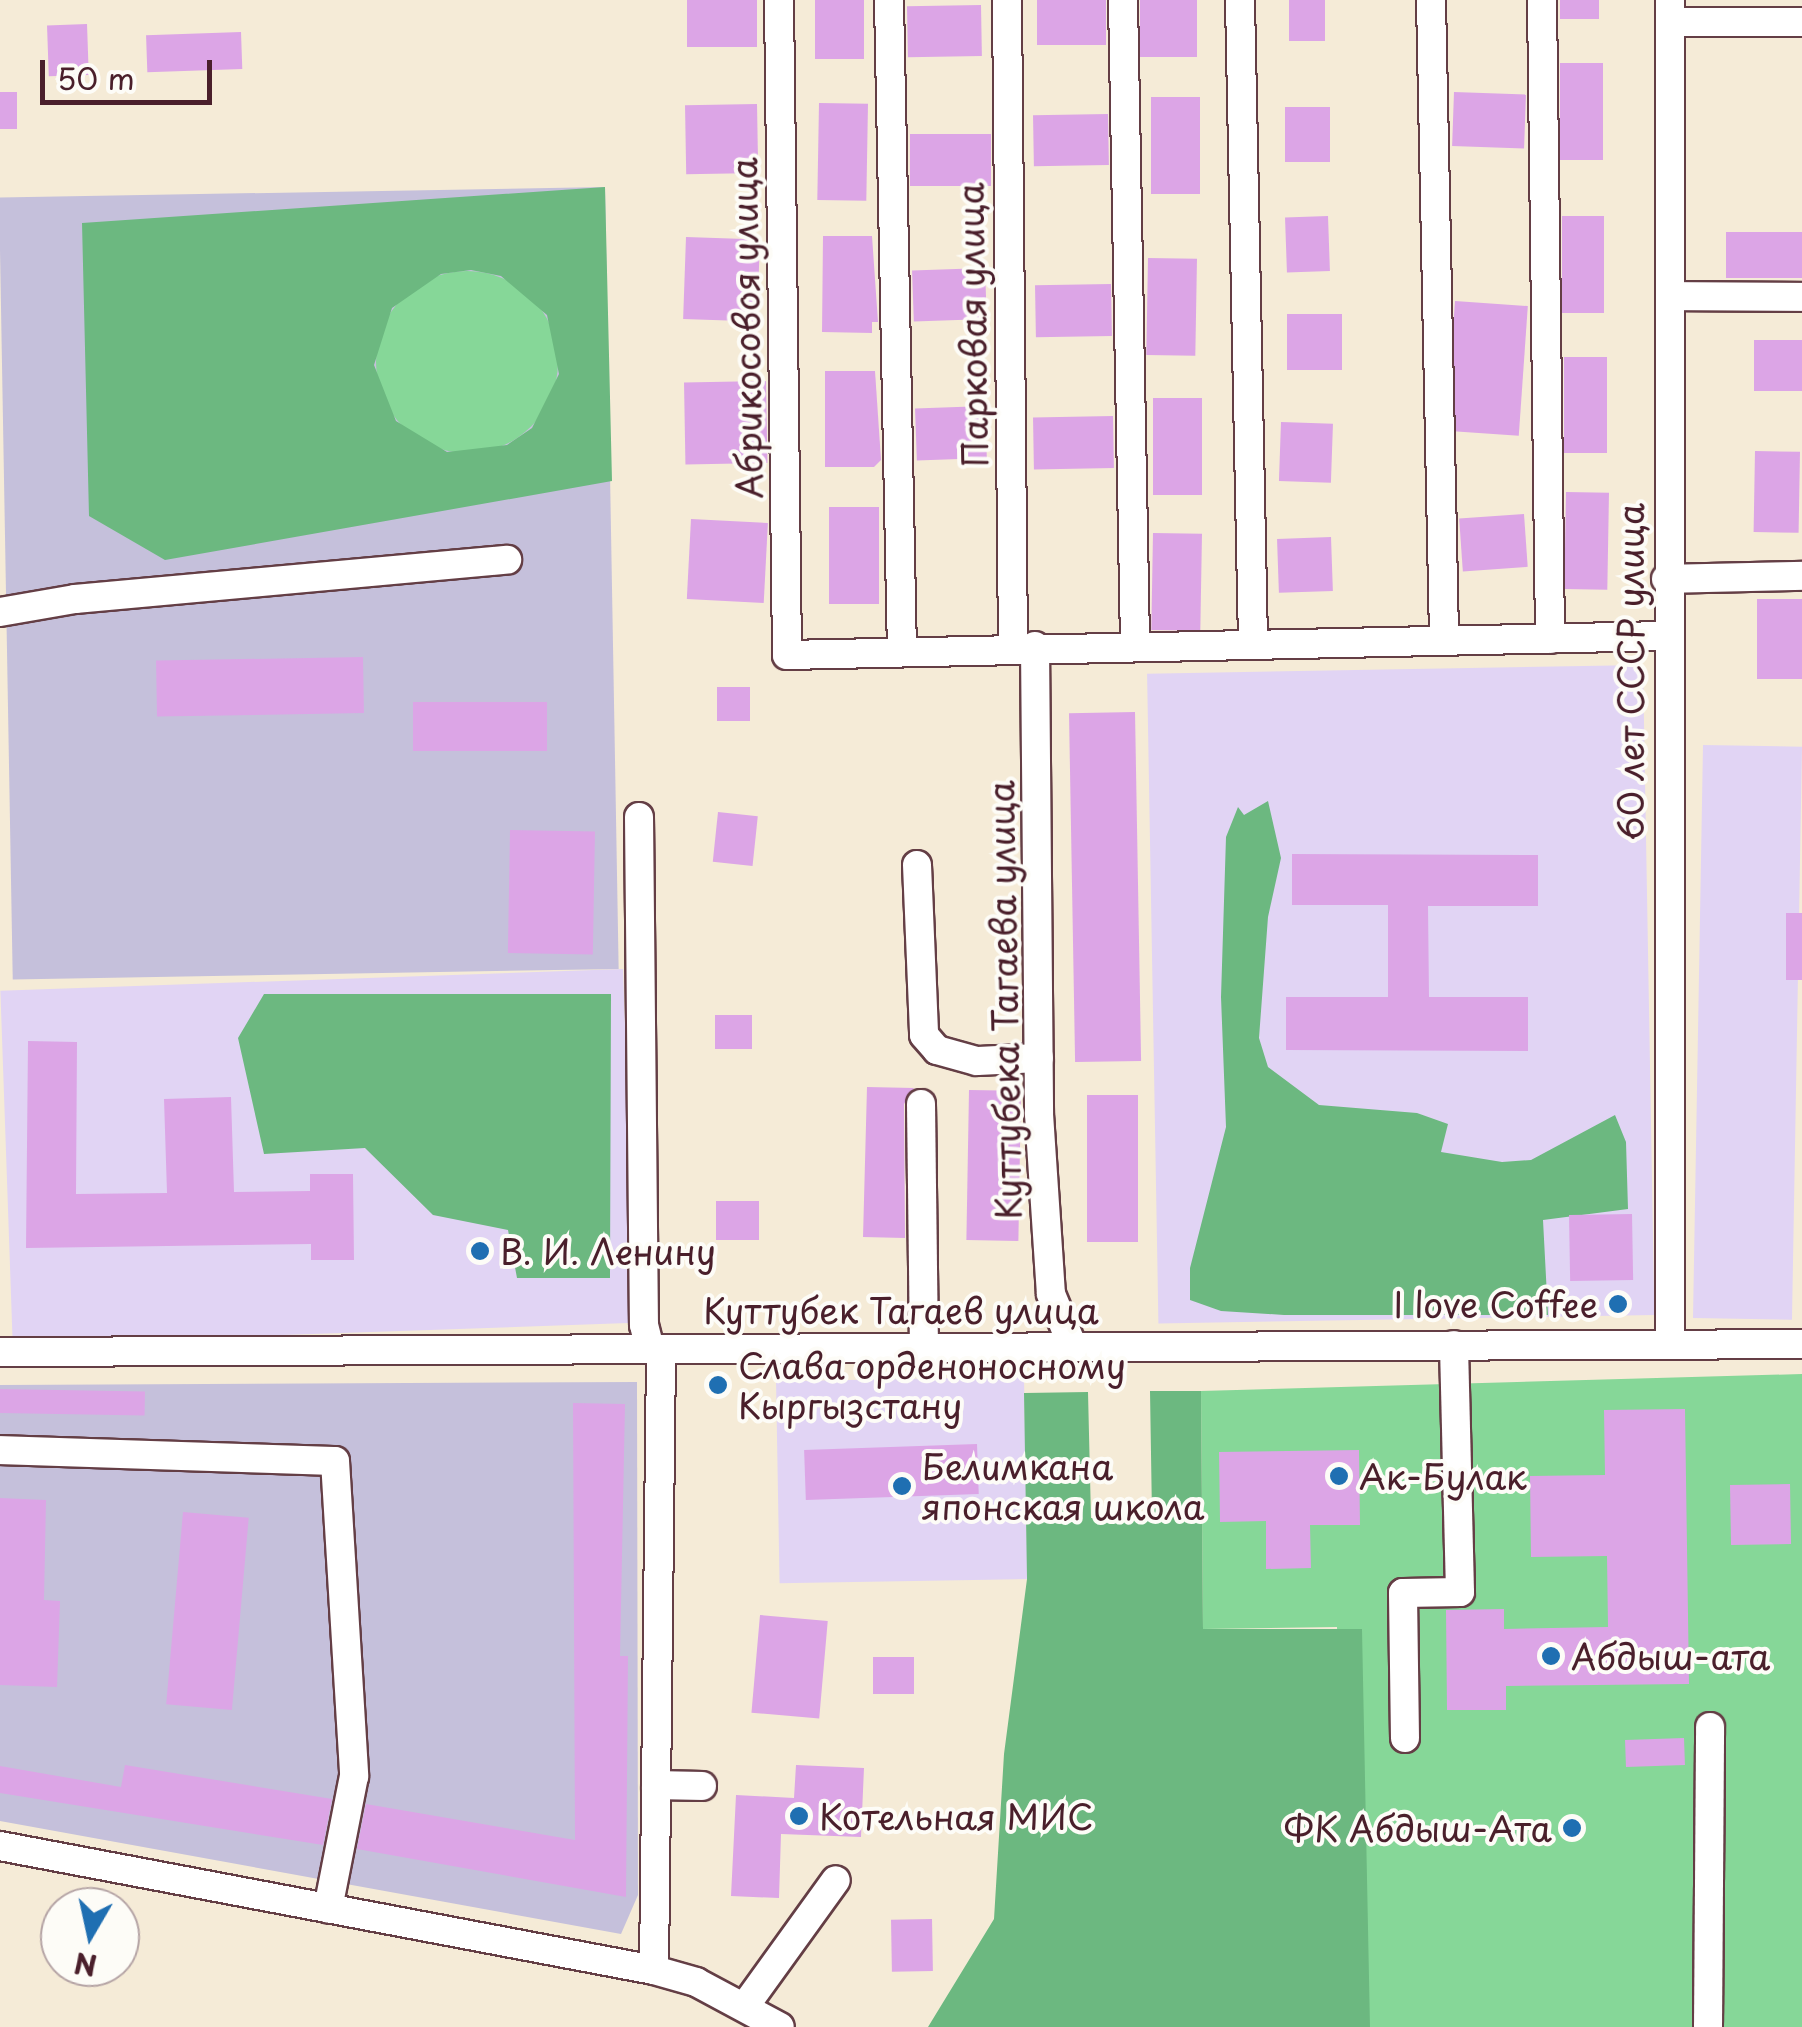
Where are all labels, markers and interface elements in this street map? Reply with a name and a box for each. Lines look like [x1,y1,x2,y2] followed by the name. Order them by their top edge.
[45,40,218,102] scale bar
[57,55,135,100] text: 50 m
[722,157,770,499] street label: Абрикосовоя улица
[949,182,995,468] street label: Парковая улица
[1609,501,1651,843] street label: 60 лет СССР улица
[979,778,1029,1222] street label: Куттубека Тагаева улица
[500,1230,717,1272] place label: В. И. Ленину
[469,1240,491,1262] marker: В. И. Ленину
[1389,1283,1598,1325] place label: I love Coffee
[702,1289,1100,1331] street label: Куттубек Тагаев улица
[1607,1293,1629,1315] marker: I love Coffee
[738,1344,1127,1426] place label: Слава орденоносному Кыргызстану
[707,1374,729,1396] marker: Слава орденоносному Кыргызстану
[922,1445,1205,1527] place label: Белимкана японская школа
[1359,1455,1527,1497] place label: Ак-Булак
[1328,1465,1350,1487] marker: Ак-Булак
[891,1475,913,1497] marker: Белимкана японская школа
[1571,1635,1770,1677] place label: Абдыш-ата
[1540,1645,1562,1667] marker: Абдыш-ата
[819,1795,1094,1837] place label: Котельная МИС
[788,1805,810,1827] marker: Котельная МИС
[1283,1807,1552,1849] place label: ФК Абдыш-Ата
[1561,1817,1583,1839] marker: ФК Абдыш-Ата
[40,1887,140,1987] north arrow
[71,1942,100,1988] text: N

